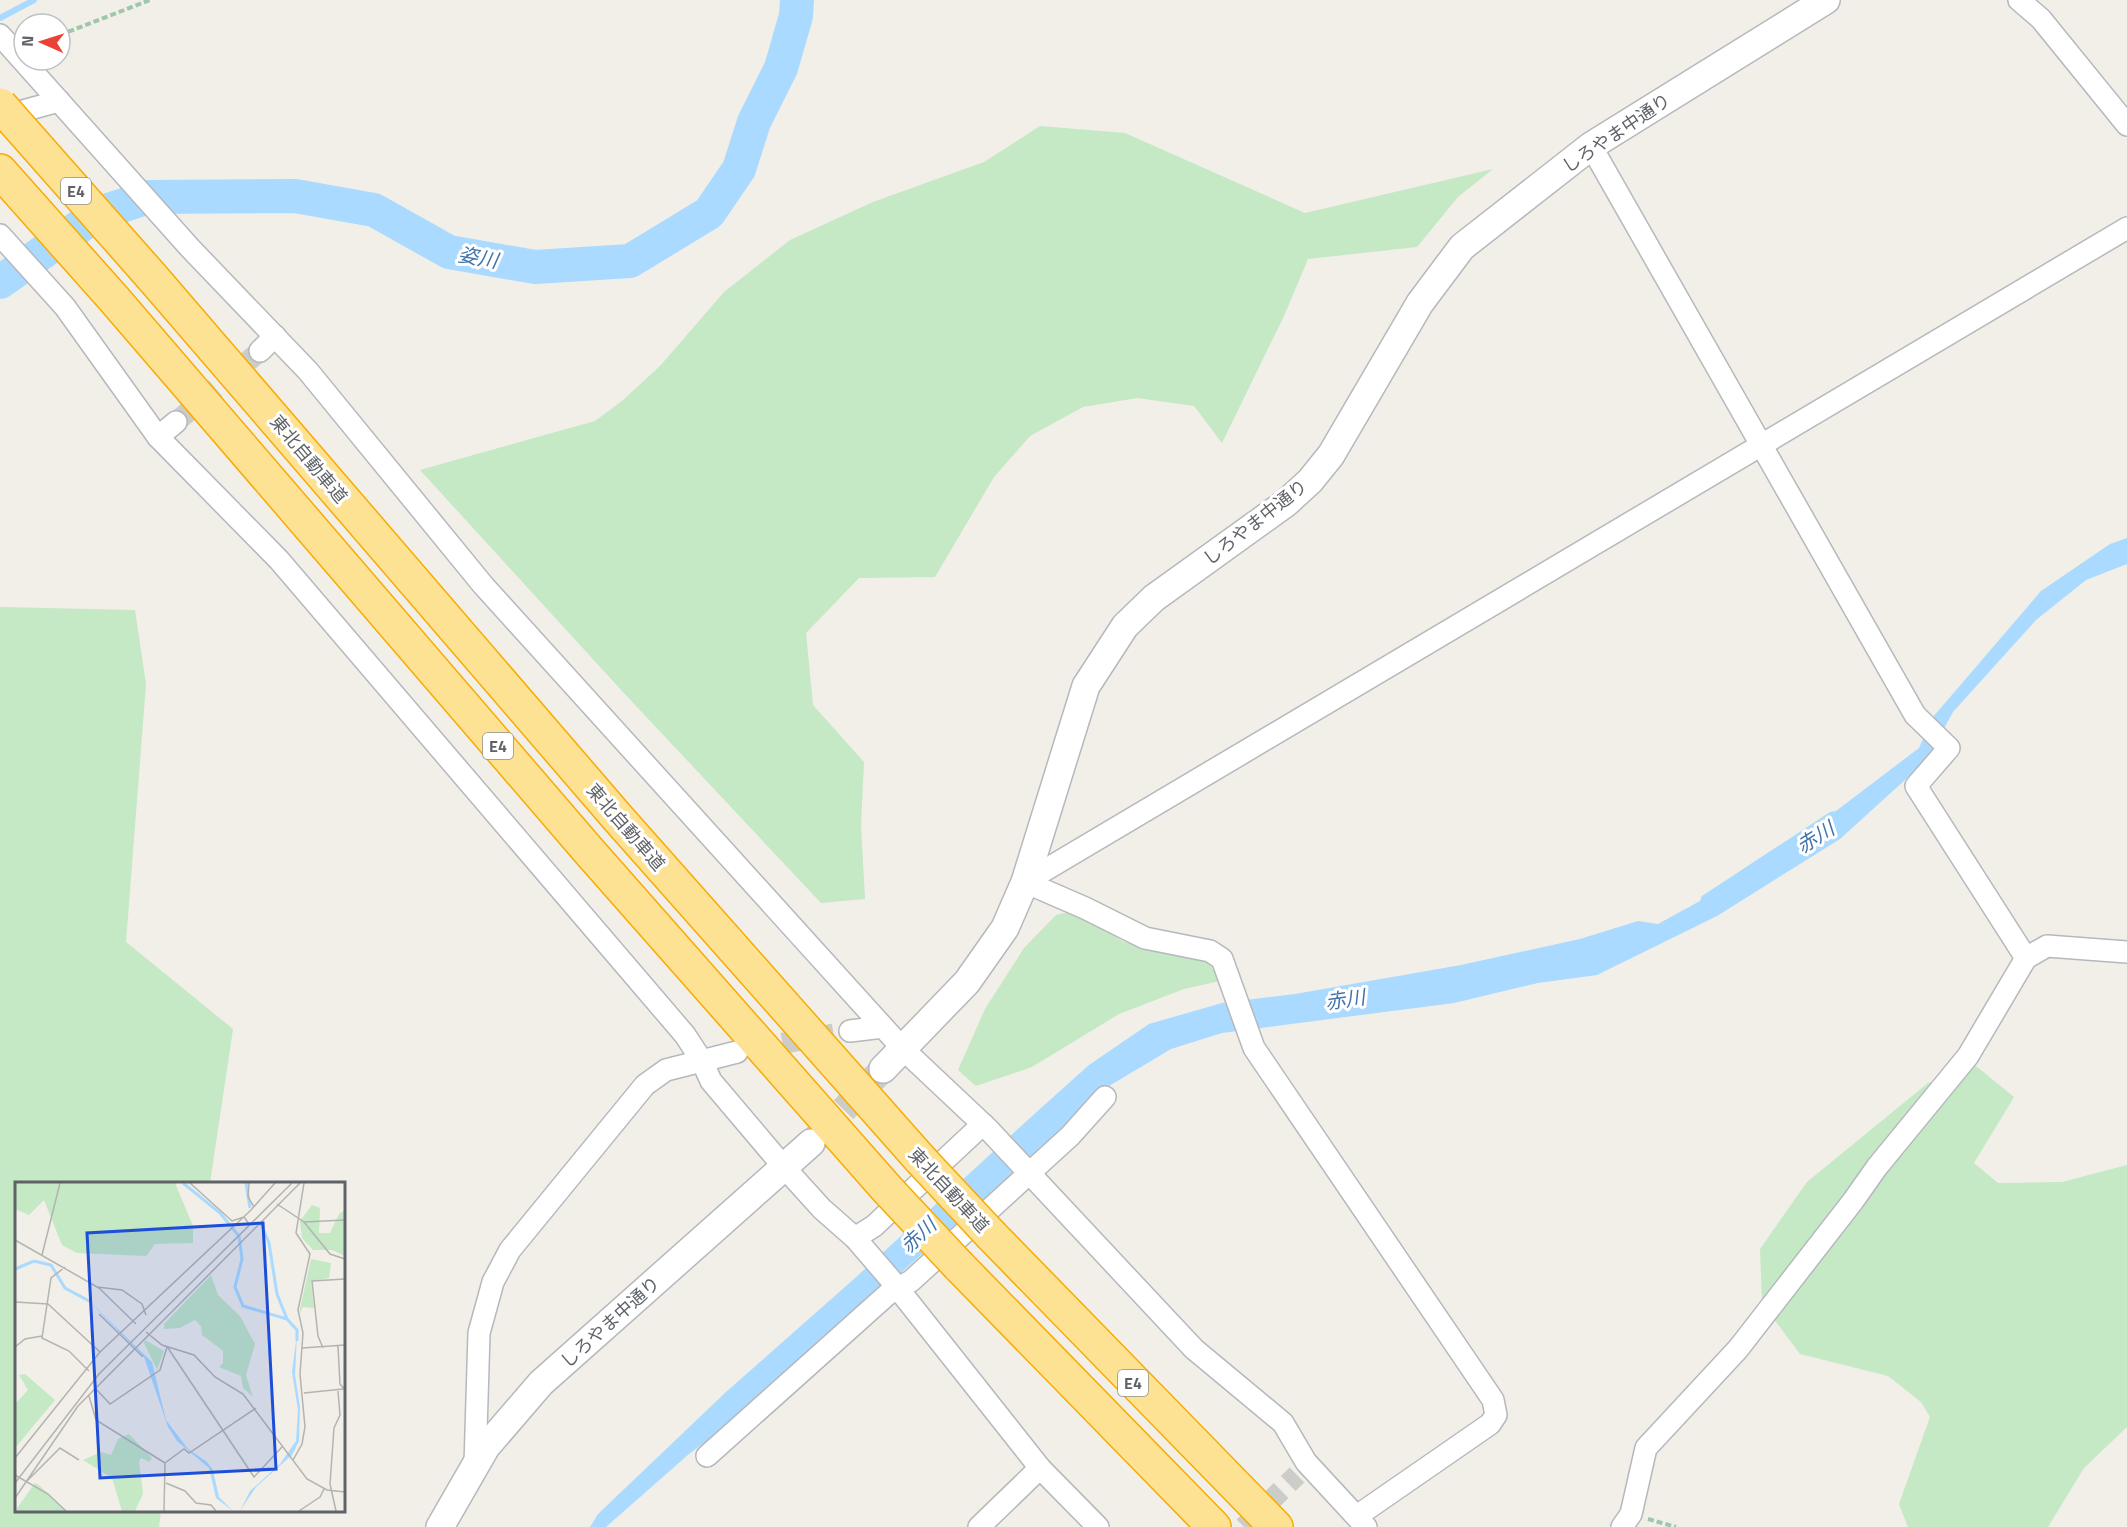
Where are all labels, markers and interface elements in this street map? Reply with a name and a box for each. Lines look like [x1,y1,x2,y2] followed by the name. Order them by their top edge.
[12,12,72,72] north arrow
[15,35,39,47] text: N
[1556,87,1676,179] street label: しろやま中通り
[61,178,91,204] road number: E4
[456,238,502,276] water label: 姿川
[264,409,354,509] street label: 東北自動車道
[1197,473,1313,571] street label: しろやま中通り
[483,733,513,759] road number: E4
[580,777,672,877] street label: 東北自動車道
[1790,812,1842,861] water label: 赤川
[1323,981,1369,1017] water label: 赤川
[902,1141,996,1239] street label: 東北自動車道
[15,1182,345,1512] inset map
[893,1209,945,1260] water label: 赤川
[554,1270,666,1374] street label: しろやま中通り
[1118,1370,1148,1396] road number: E4

